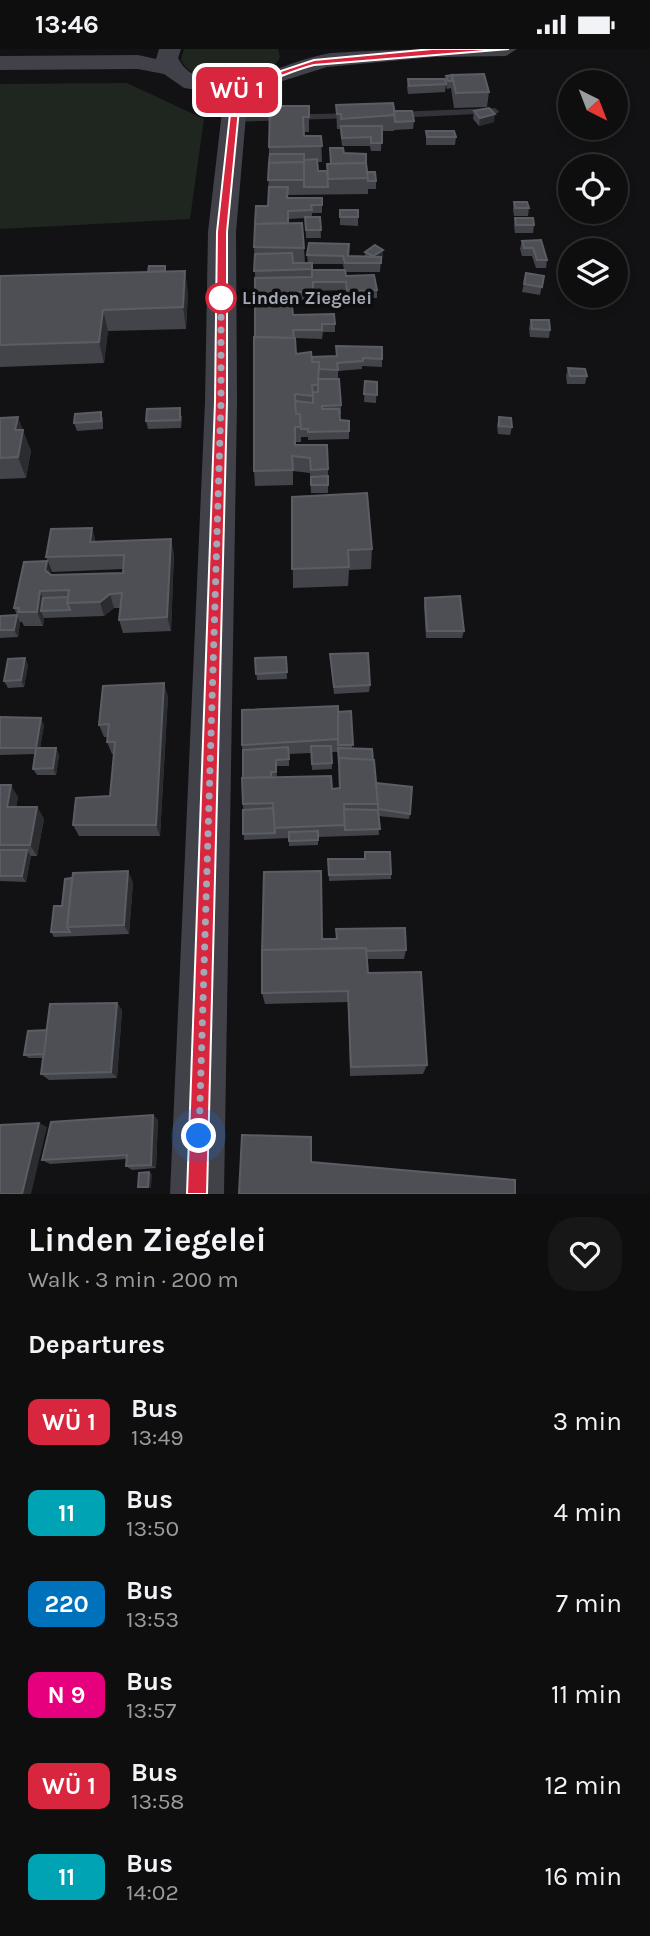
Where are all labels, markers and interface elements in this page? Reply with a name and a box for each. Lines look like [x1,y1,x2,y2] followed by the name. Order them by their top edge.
[35,9,99,40] text: 13:46
[188,67,286,113] line badge: WÜ 1
[558,70,628,140] north arrow
[558,70,628,308] map controls
[210,76,264,104] text: WÜ 1
[558,154,628,224] button: locate
[558,238,628,308] button: layers
[206,283,236,313] marker: Linden Ziegelei
[242,287,372,309] place label: Linden Ziegelei
[181,1118,216,1153] your location
[548,1217,622,1291] button: heart
[28,1221,266,1259] text: Linden Ziegelei
[28,1266,239,1293] text: Walk · 3 min · 200 m
[28,1329,165,1360] text: Departures
[131,1393,178,1424] text: Bus
[553,1406,622,1437] text: 3 min
[42,1408,96,1436] text: WÜ 1
[131,1424,184,1451] text: 13:49
[126,1484,173,1515] text: Bus
[554,1497,622,1528] text: 4 min
[58,1499,75,1527] text: 11
[126,1515,179,1542] text: 13:50
[126,1575,173,1606] text: Bus
[556,1588,622,1619] text: 7 min
[44,1590,89,1618] text: 220
[126,1606,179,1633] text: 13:53
[126,1666,173,1697] text: Bus
[551,1679,622,1710] text: 11 min
[48,1681,85,1709] text: N 9
[126,1697,176,1724] text: 13:57
[131,1757,178,1788] text: Bus
[544,1770,622,1801] text: 12 min
[42,1772,96,1800] text: WÜ 1
[131,1788,185,1815] text: 13:58
[126,1848,173,1879] text: Bus
[545,1861,622,1892] text: 16 min
[58,1863,75,1891] text: 11
[126,1879,179,1906] text: 14:02

